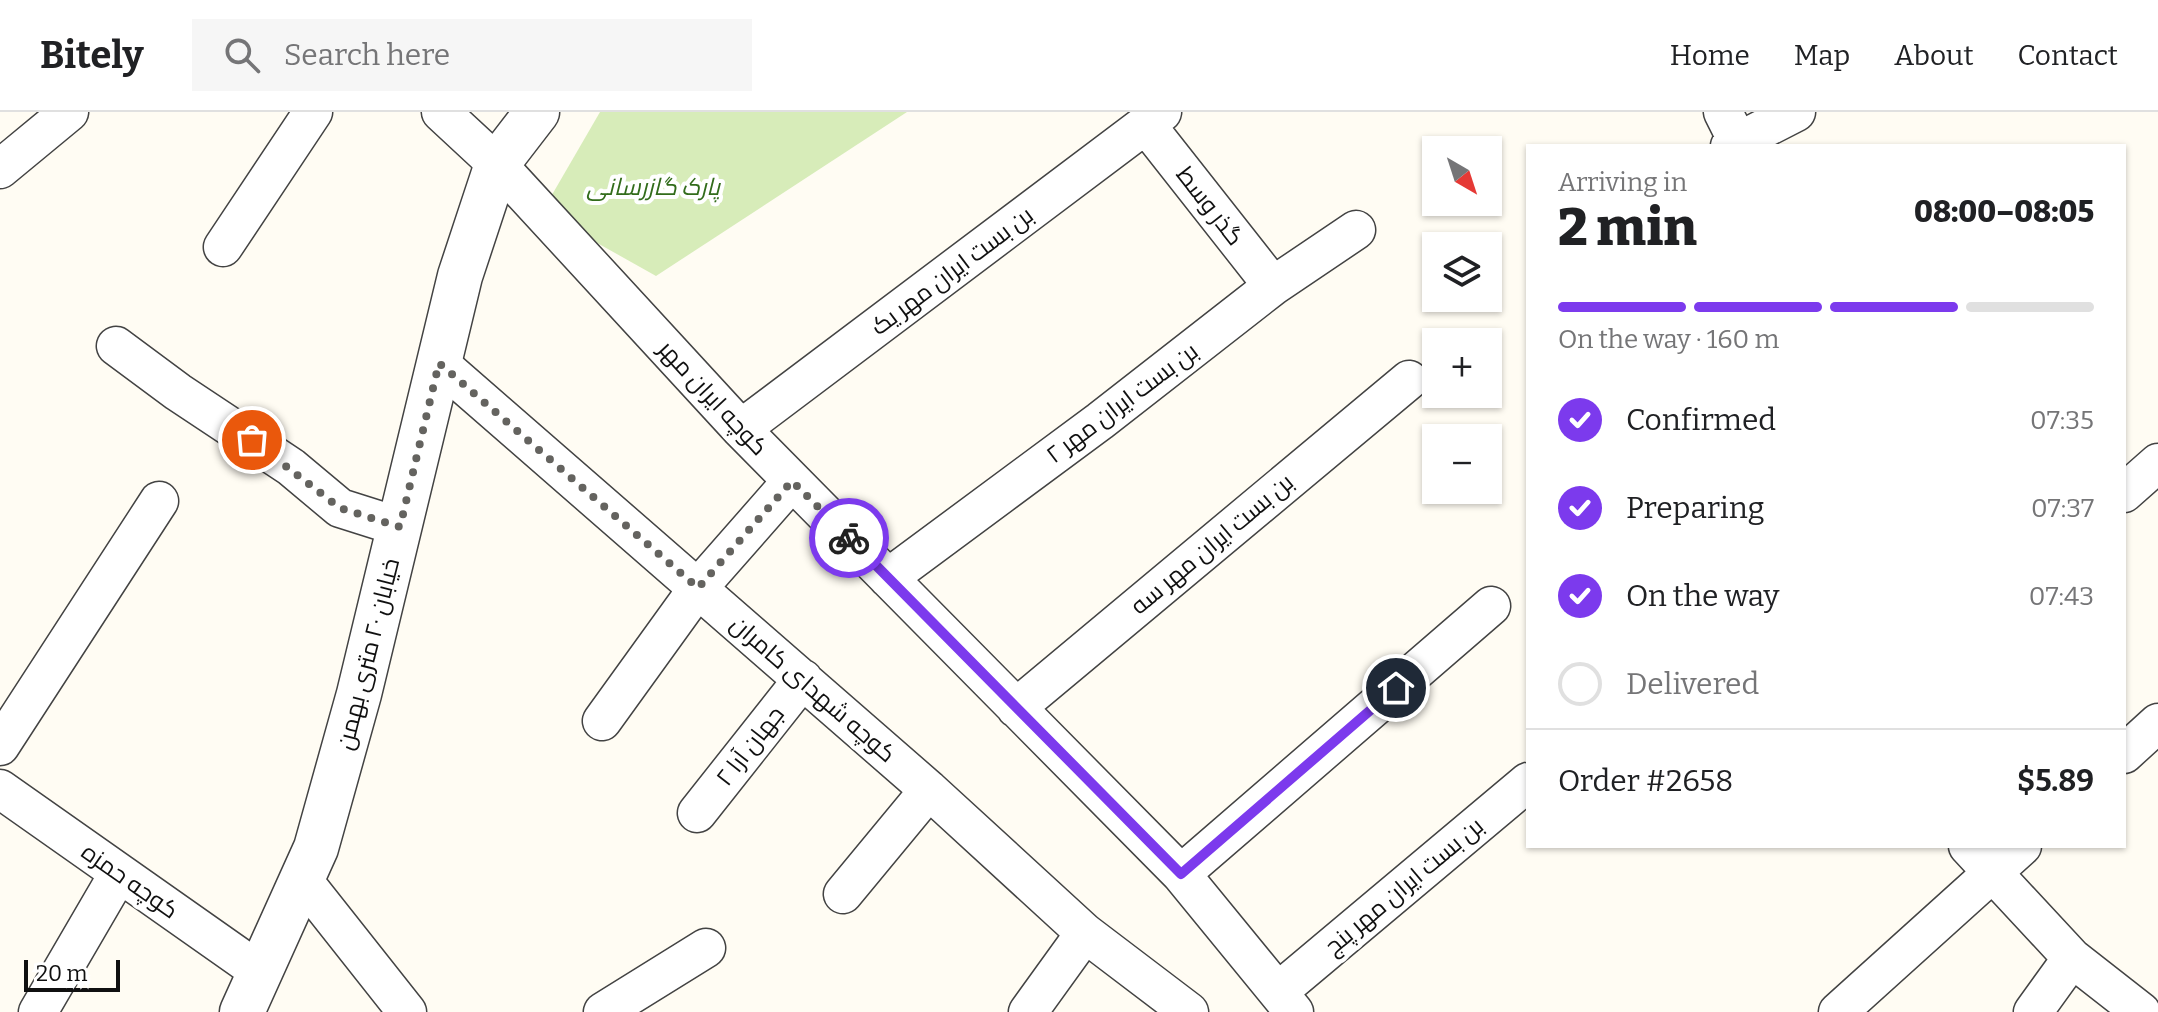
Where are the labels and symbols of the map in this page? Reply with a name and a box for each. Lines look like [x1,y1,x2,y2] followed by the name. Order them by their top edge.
[1422,136,1502,216] north arrow
[1171,161,1249,251] street label: گذر وسط
[586,173,721,203] park label: پارک گازرسانی
[865,201,1039,341] street label: بن بست ایران مهر یک
[650,333,773,463] street label: کوچه ایران مهر
[1041,337,1203,469] street label: ۲ بن بست ایران مهر
[218,406,286,474] pin
[1125,468,1299,620] street label: بن بست ایران مهر سه
[809,498,889,578] courier
[331,555,405,753] street label: خیابان ۲۰ متری بهمن
[724,610,901,770] street label: کوچه شهدای کامران
[1362,654,1430,722] pin
[710,700,790,792] street label: جهان آرا ۲
[1319,811,1490,962] street label: بن بست ایران مهر پنج
[75,838,184,926] street label: کوچه حمزه
[24,956,120,992] scale bar

